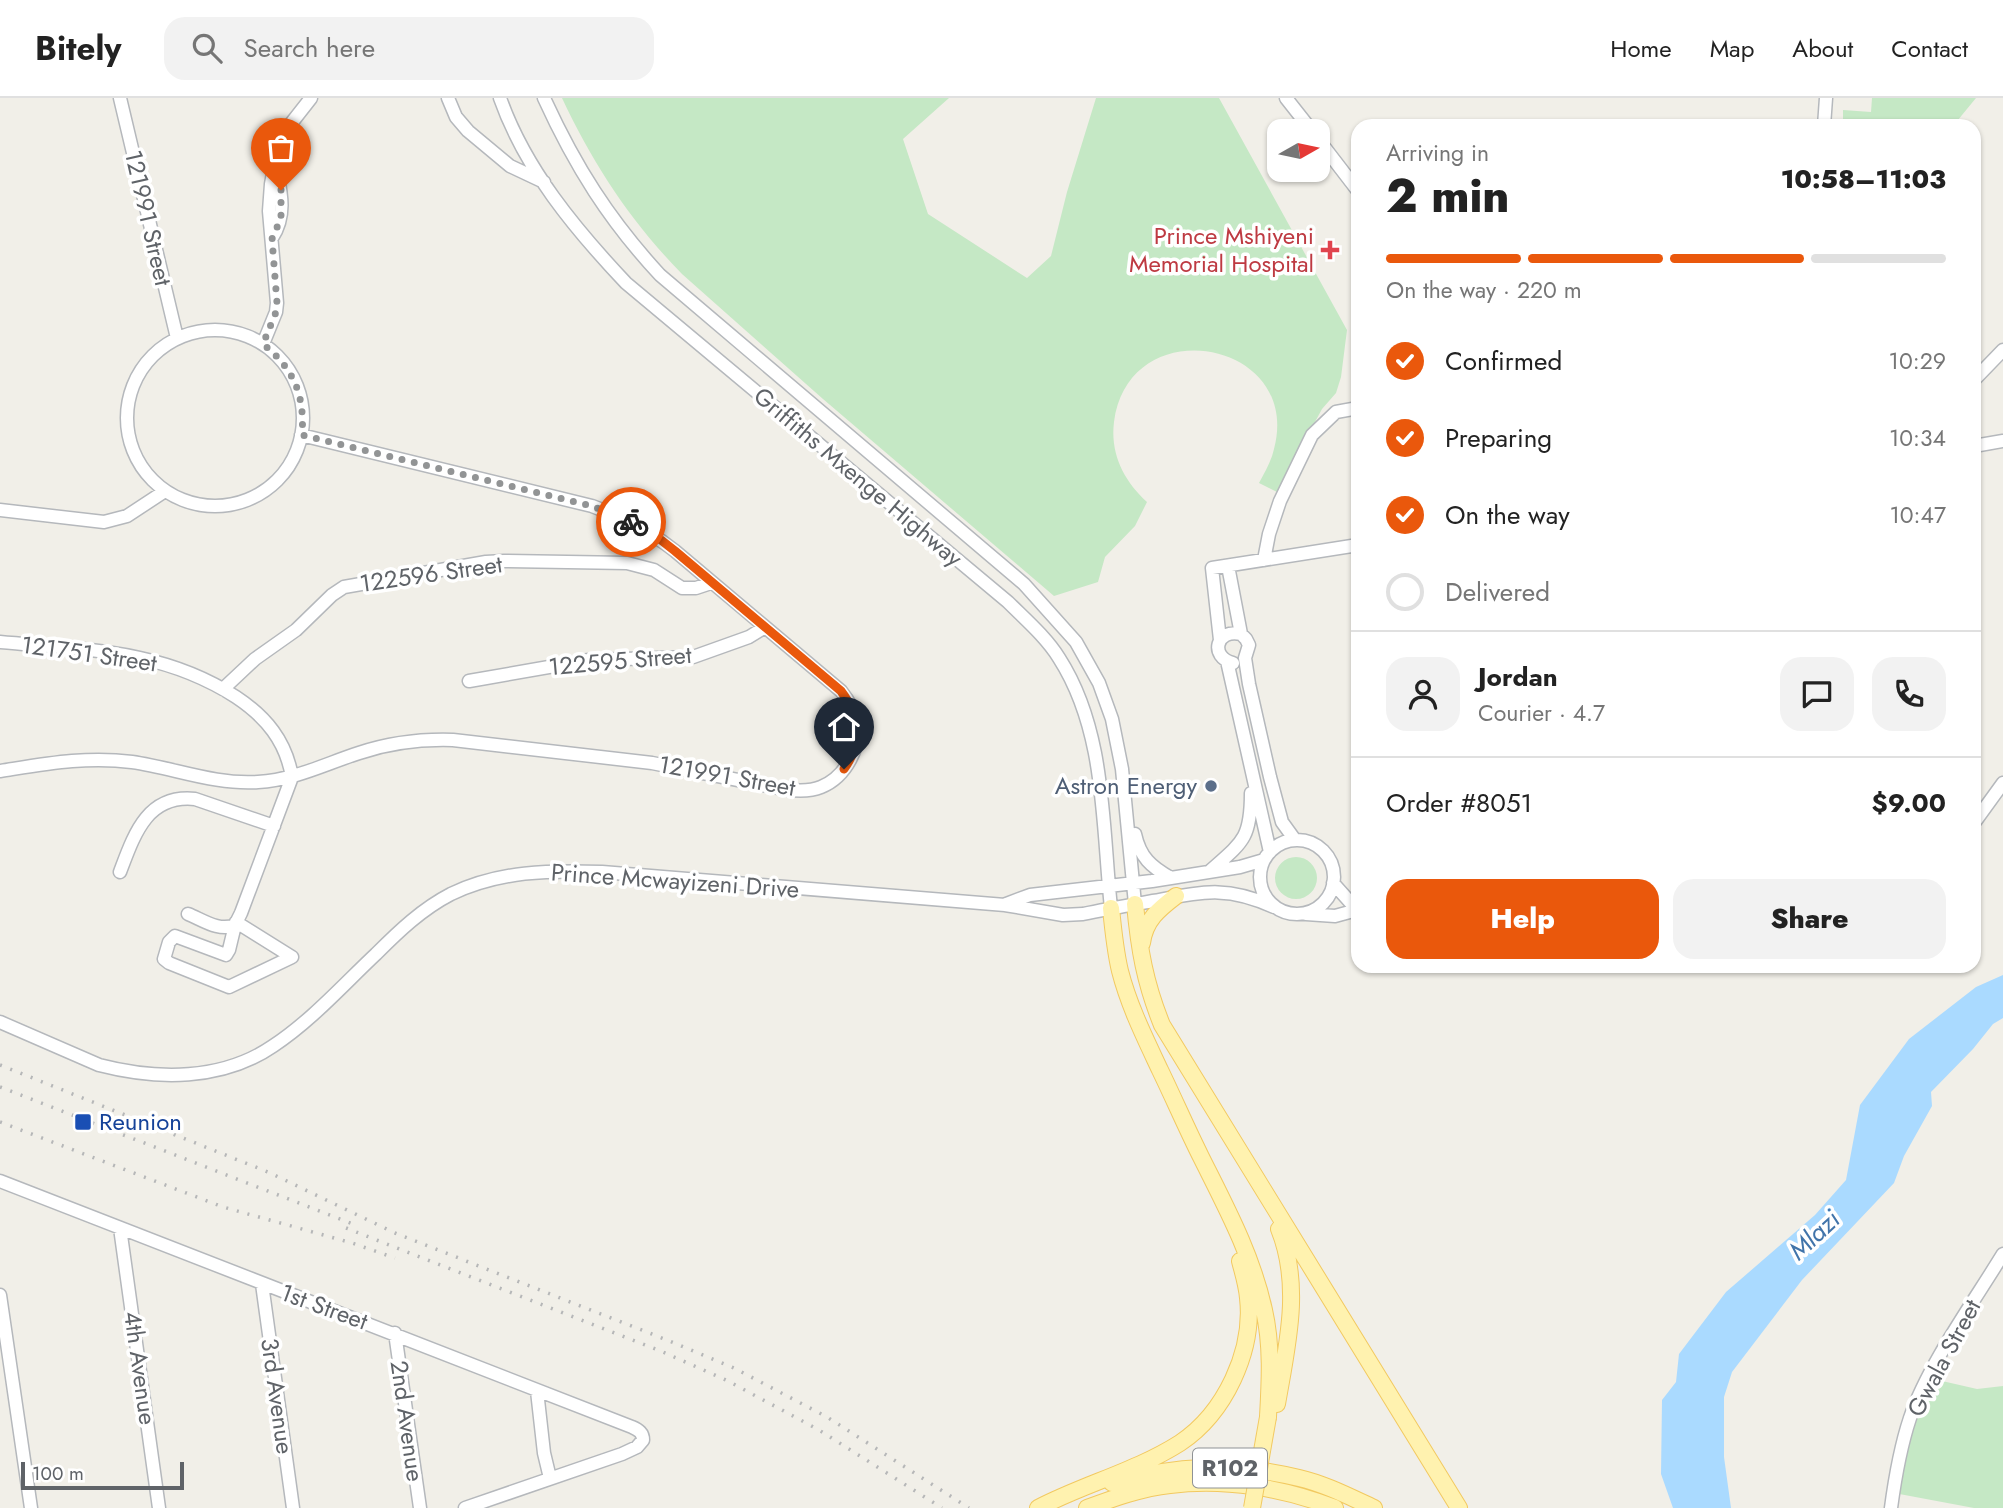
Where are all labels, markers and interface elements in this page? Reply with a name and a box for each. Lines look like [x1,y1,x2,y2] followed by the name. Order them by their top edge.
[164,17,654,80] search box
[35,25,122,72] text: Bitely
[188,29,226,67] icon: search
[244,29,375,67] text: Search here
[1610,31,1672,66] text: Home
[1710,31,1754,66] text: Map
[1792,31,1853,66] text: About
[1891,31,1968,66] text: Contact
[251,118,311,190] pin
[1267,119,1330,182] north arrow
[1267,119,1330,182] map controls
[262,129,300,167] icon: bag
[1386,136,1489,170] text: Arriving in
[116,147,181,289] street label: 121991 Street
[1781,160,1946,198] text: 10:58–11:03
[1386,163,1510,229] text: 2 min
[1129,218,1314,281] place label: Prince Mshiyeni Memorial Hospital
[1320,240,1340,260] marker: Prince Mshiyeni Memorial Hospital
[1386,273,1582,307] text: On the way · 220 m
[1386,342,1424,380] icon: check
[1445,342,1562,380] text: Confirmed
[1889,344,1946,378] text: 10:29
[746,379,971,575] street label: Griffiths Mxenge Highway
[1386,419,1424,457] icon: check
[1445,419,1552,457] text: Preparing
[1889,421,1946,455] text: 10:34
[596,487,666,557] courier
[1386,496,1424,534] icon: check
[1445,496,1570,534] text: On the way
[1889,498,1946,532] text: 10:47
[612,503,650,541] icon: bike
[357,546,505,601] street label: 122596 Street
[1445,573,1550,611] text: Delivered
[19,627,159,680] street label: 121751 Street
[547,637,693,684] street label: 122595 Street
[1386,657,1460,731] button: person
[1780,657,1854,731] button: chat
[1872,657,1946,731] button: phone
[1478,658,1558,696] text: Jordan
[1478,696,1605,730] text: Courier · 4.7
[814,697,874,769] pin
[825,708,863,746] icon: home
[656,746,798,805] street label: 121991 Street
[1055,768,1197,803] place label: Astron Energy
[1203,778,1219,794] marker: Astron Energy
[1386,784,1532,822] text: Order #8051
[1871,784,1946,822] text: $9.00
[550,854,800,907] street label: Prince Mcwayizeni Drive
[1386,879,1659,959] button: Help
[1673,879,1946,959] button: Share
[99,1104,182,1139] place label: Reunion
[73,1112,93,1132] marker: Reunion
[1780,1201,1849,1269] water label: Mlazi
[276,1275,373,1339] street label: 1st Street
[1898,1293,1989,1423] street label: Gwala Street
[115,1309,166,1427] street label: 4th Avenue
[252,1336,303,1456] street label: 3rd Avenue
[382,1358,433,1484] street label: 2nd Avenue
[1193,1448,1267,1488] road number: R102
[21,1459,184,1491] scale bar
[32,1460,84,1487] text: 100 m

